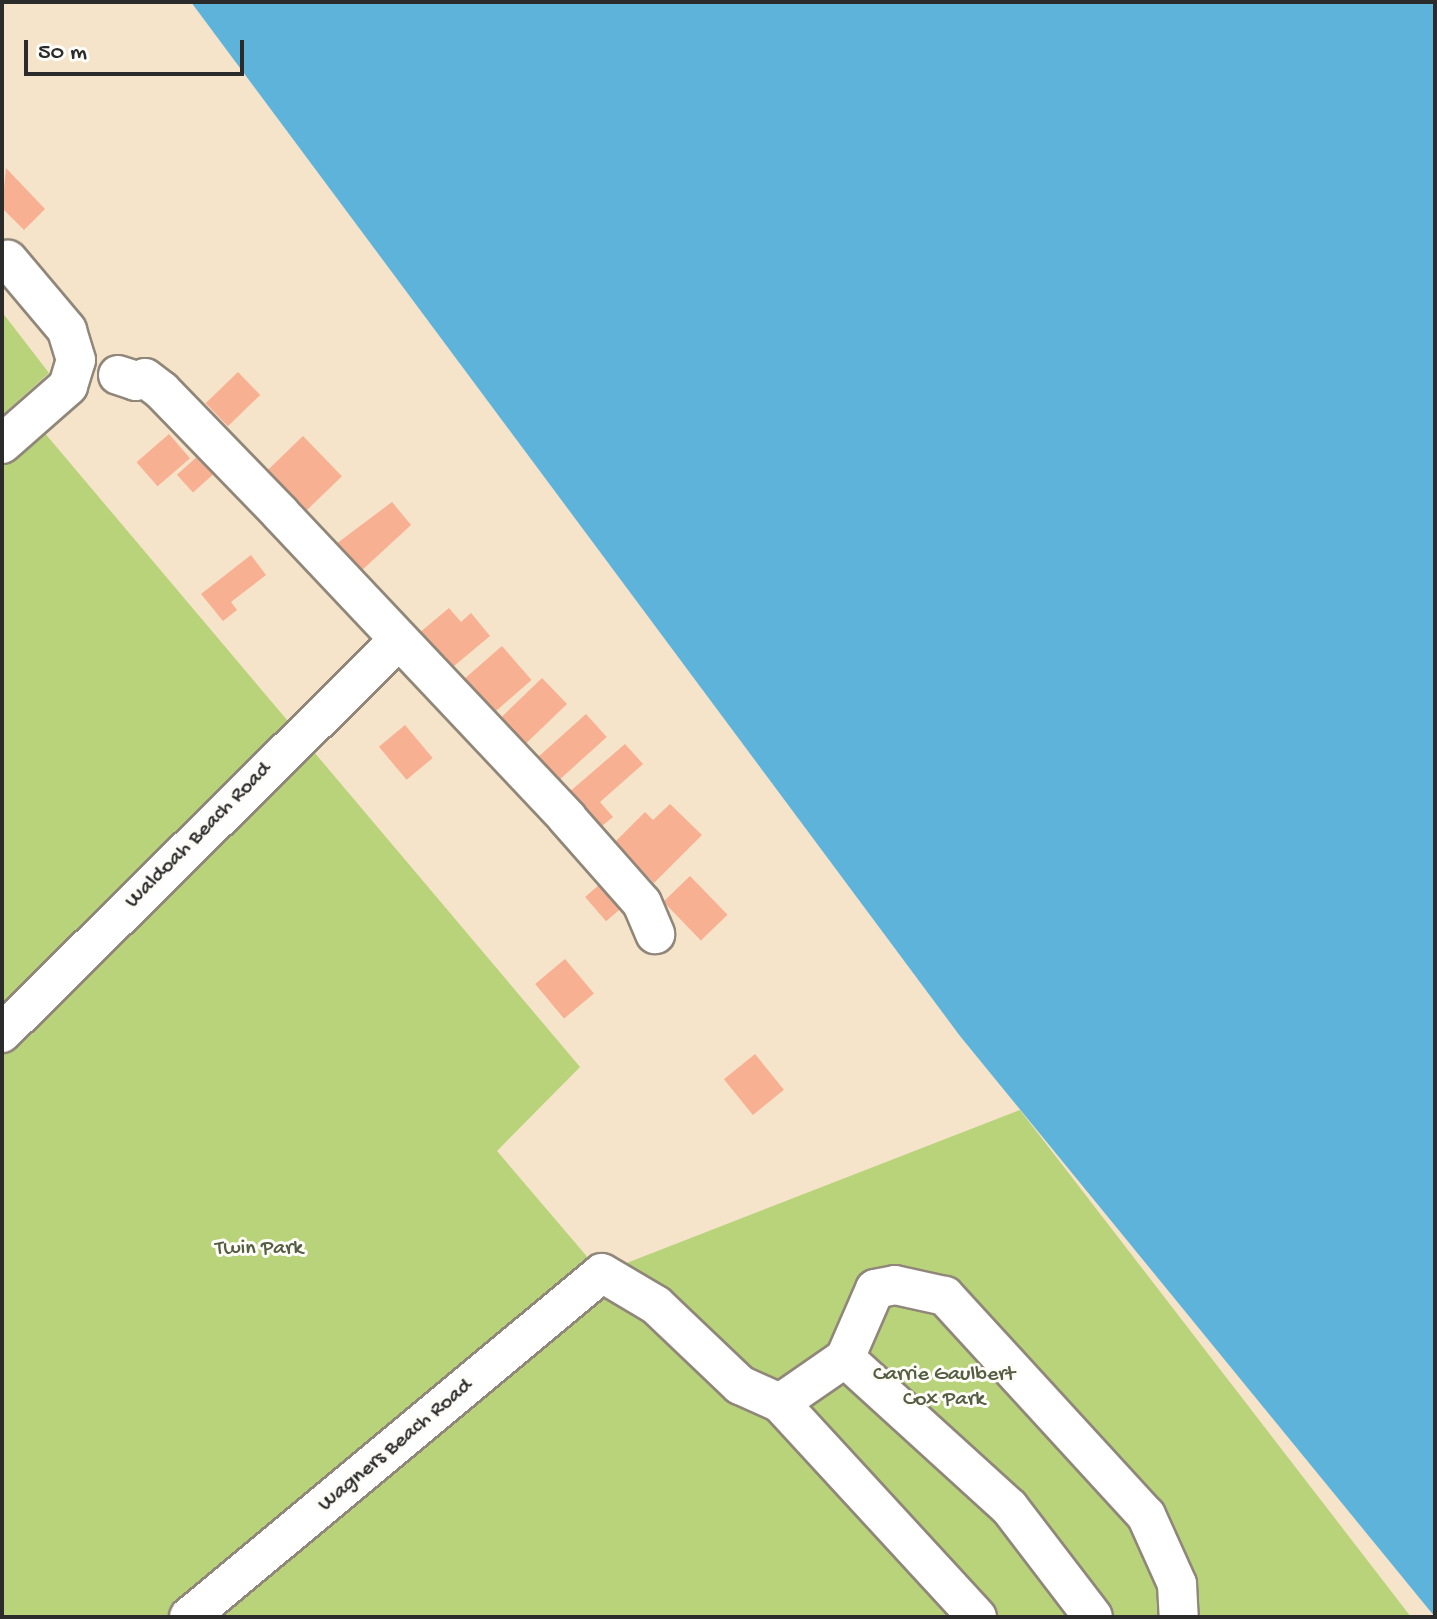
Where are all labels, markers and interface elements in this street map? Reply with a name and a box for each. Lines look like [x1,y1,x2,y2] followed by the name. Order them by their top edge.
[28,24,248,74] scale bar
[38,39,87,68] text: 50 m
[120,757,278,915] street label: Waldoah Beach Road
[215,1237,303,1263] park label: Twin Park
[873,1362,1015,1414] park label: Carrie Gaulbert Cox Park
[313,1374,479,1518] street label: Wagners Beach Road

